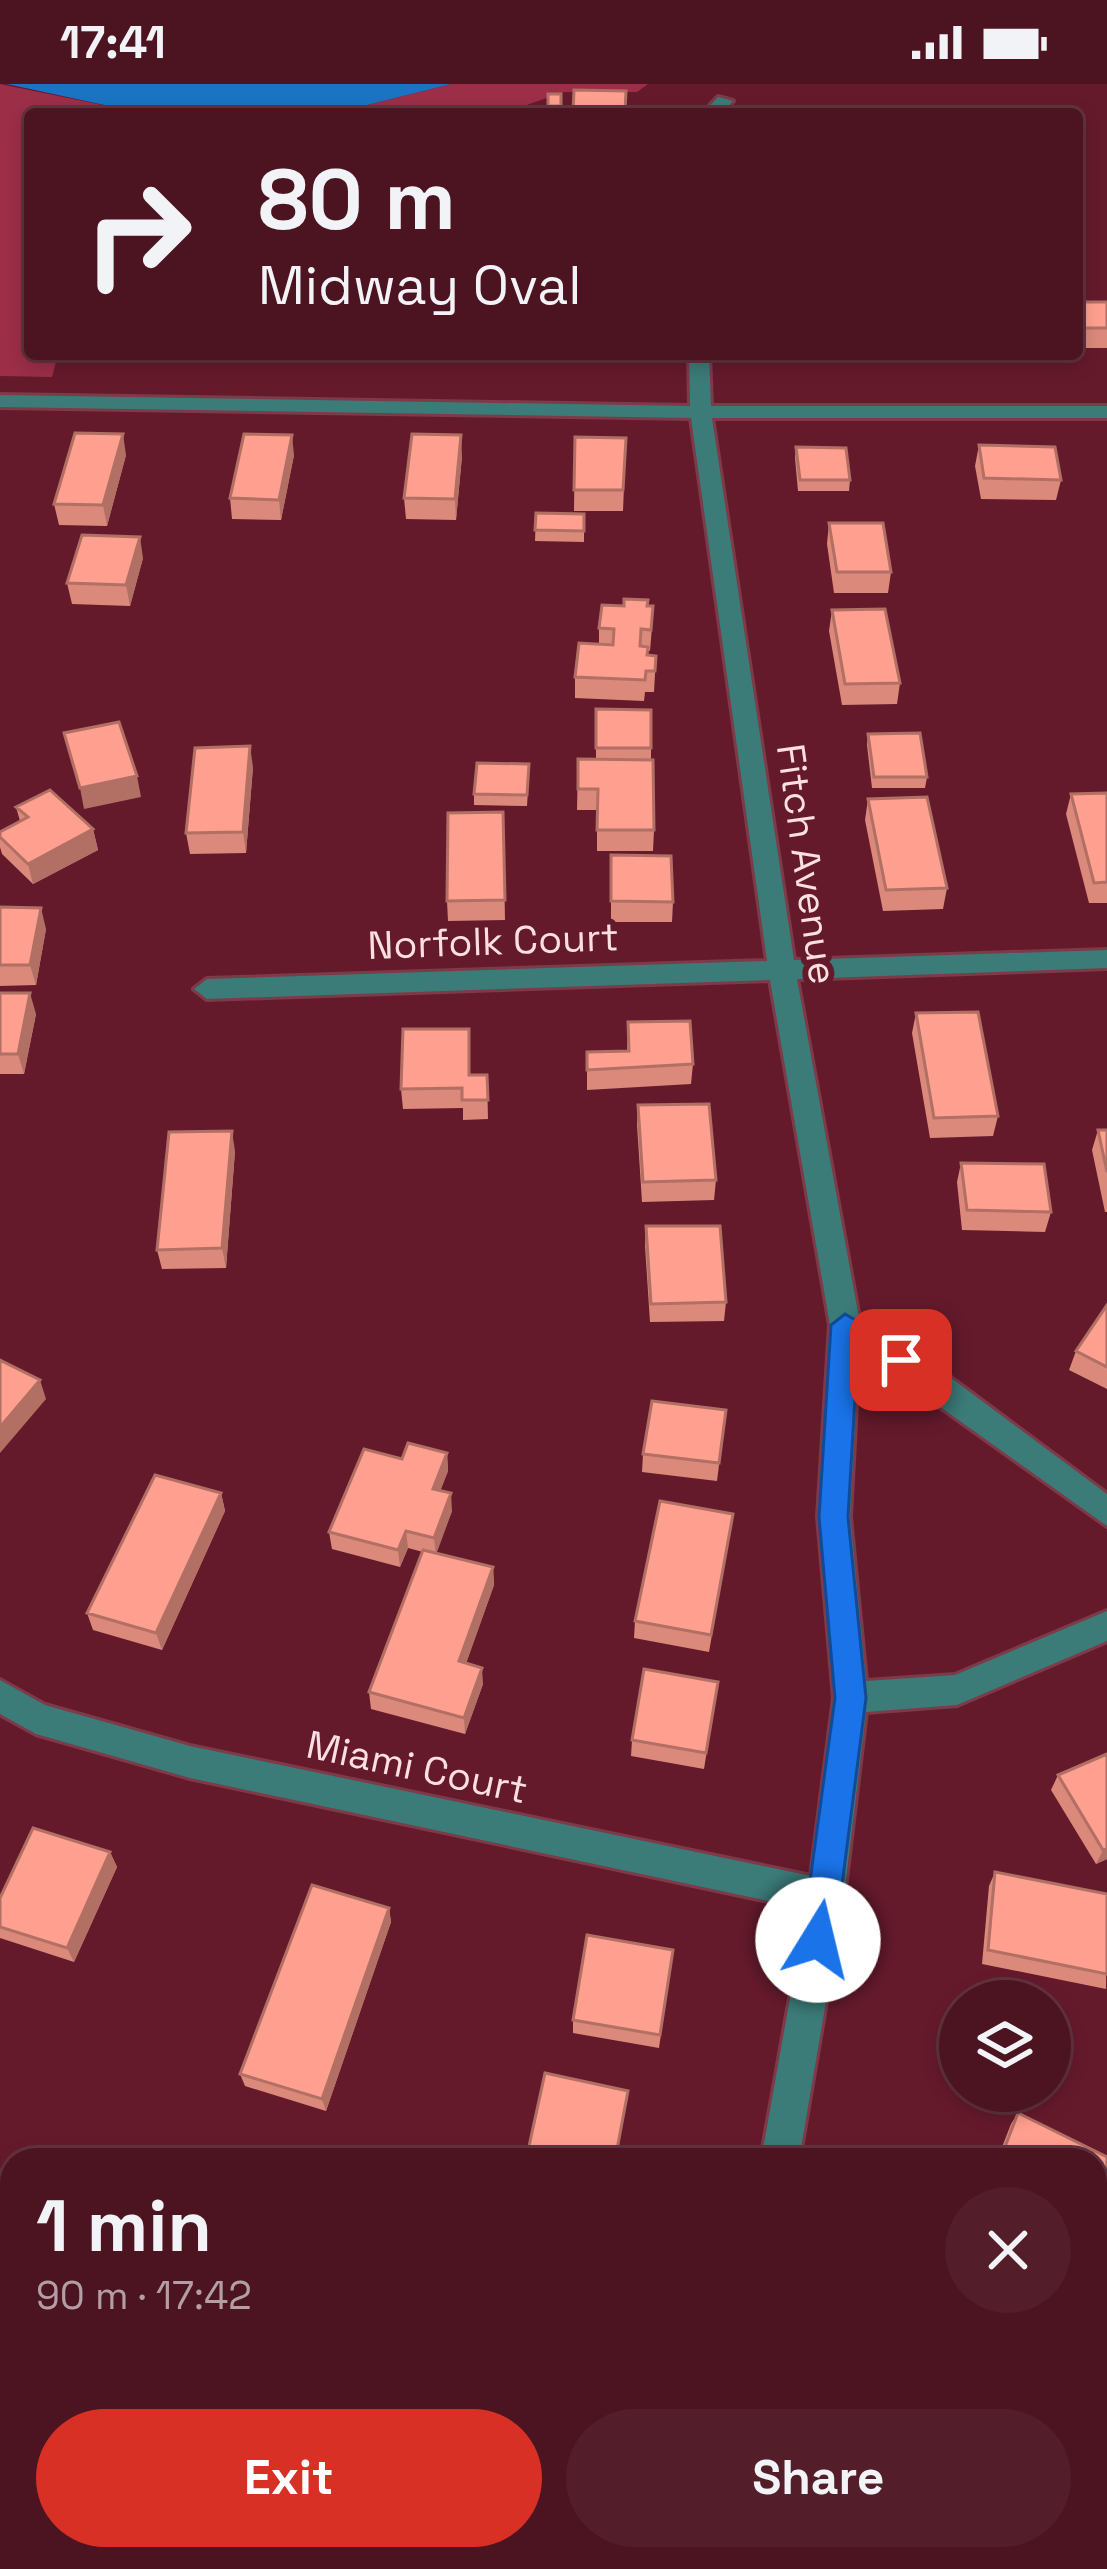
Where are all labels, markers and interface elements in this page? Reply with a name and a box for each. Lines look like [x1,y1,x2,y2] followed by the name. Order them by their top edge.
[60,14,166,71] text: 17:41
[258,146,456,254] text: 80 m
[60,156,216,312] icon: right
[258,251,581,320] text: Midway Oval
[766,741,848,987] street label: Fitch Avenue
[367,912,619,970] street label: Norfolk Court
[850,1309,952,1411] pin
[868,1327,934,1393] icon: arrive
[302,1720,532,1814] street label: Miami Court
[755,1877,881,2003] position arrow
[939,1980,1071,2112] map controls
[939,1980,1071,2112] button: layers
[36,2180,212,2272] text: 1 min
[945,2187,1071,2313] button: close
[36,2271,252,2320] text: 90 m · 17:42
[36,2409,542,2547] button: Exit
[566,2409,1071,2547] button: Share

